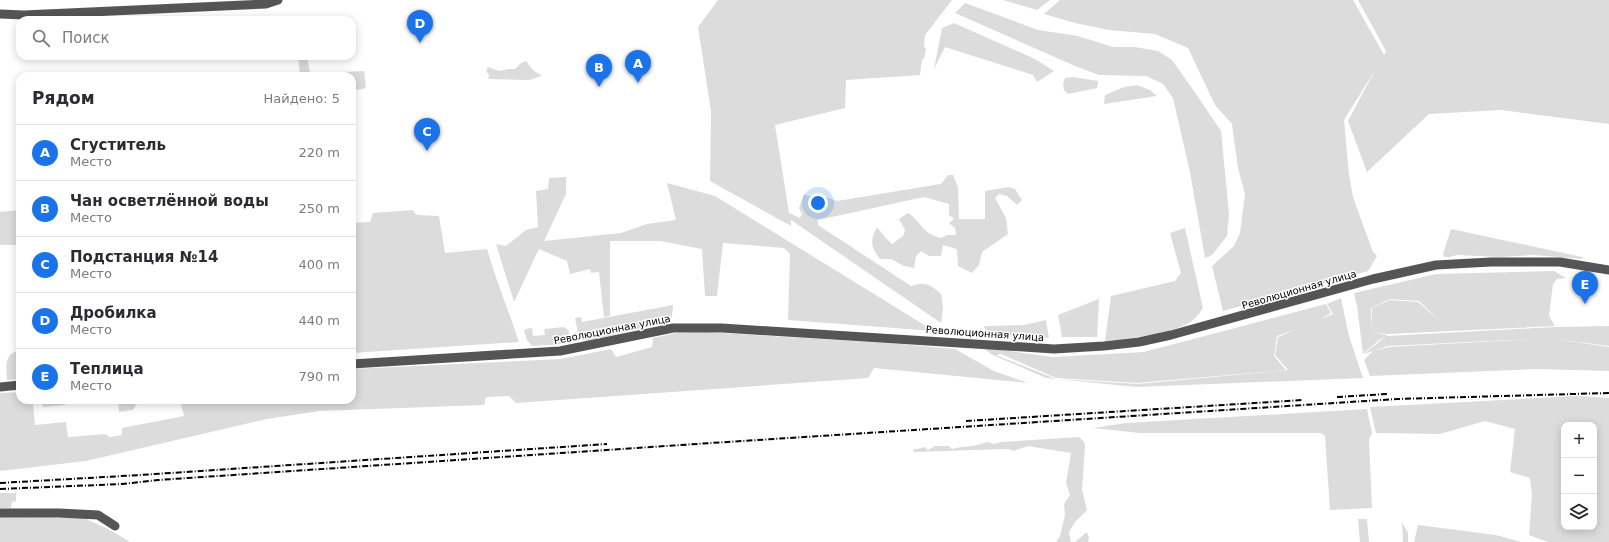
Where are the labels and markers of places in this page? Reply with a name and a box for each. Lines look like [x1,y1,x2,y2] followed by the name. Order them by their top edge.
[407,10,433,43] pin: D
[625,50,651,83] pin: A
[586,54,612,87] pin: B
[414,118,440,151] pin: C
[1572,271,1598,304] pin: E

